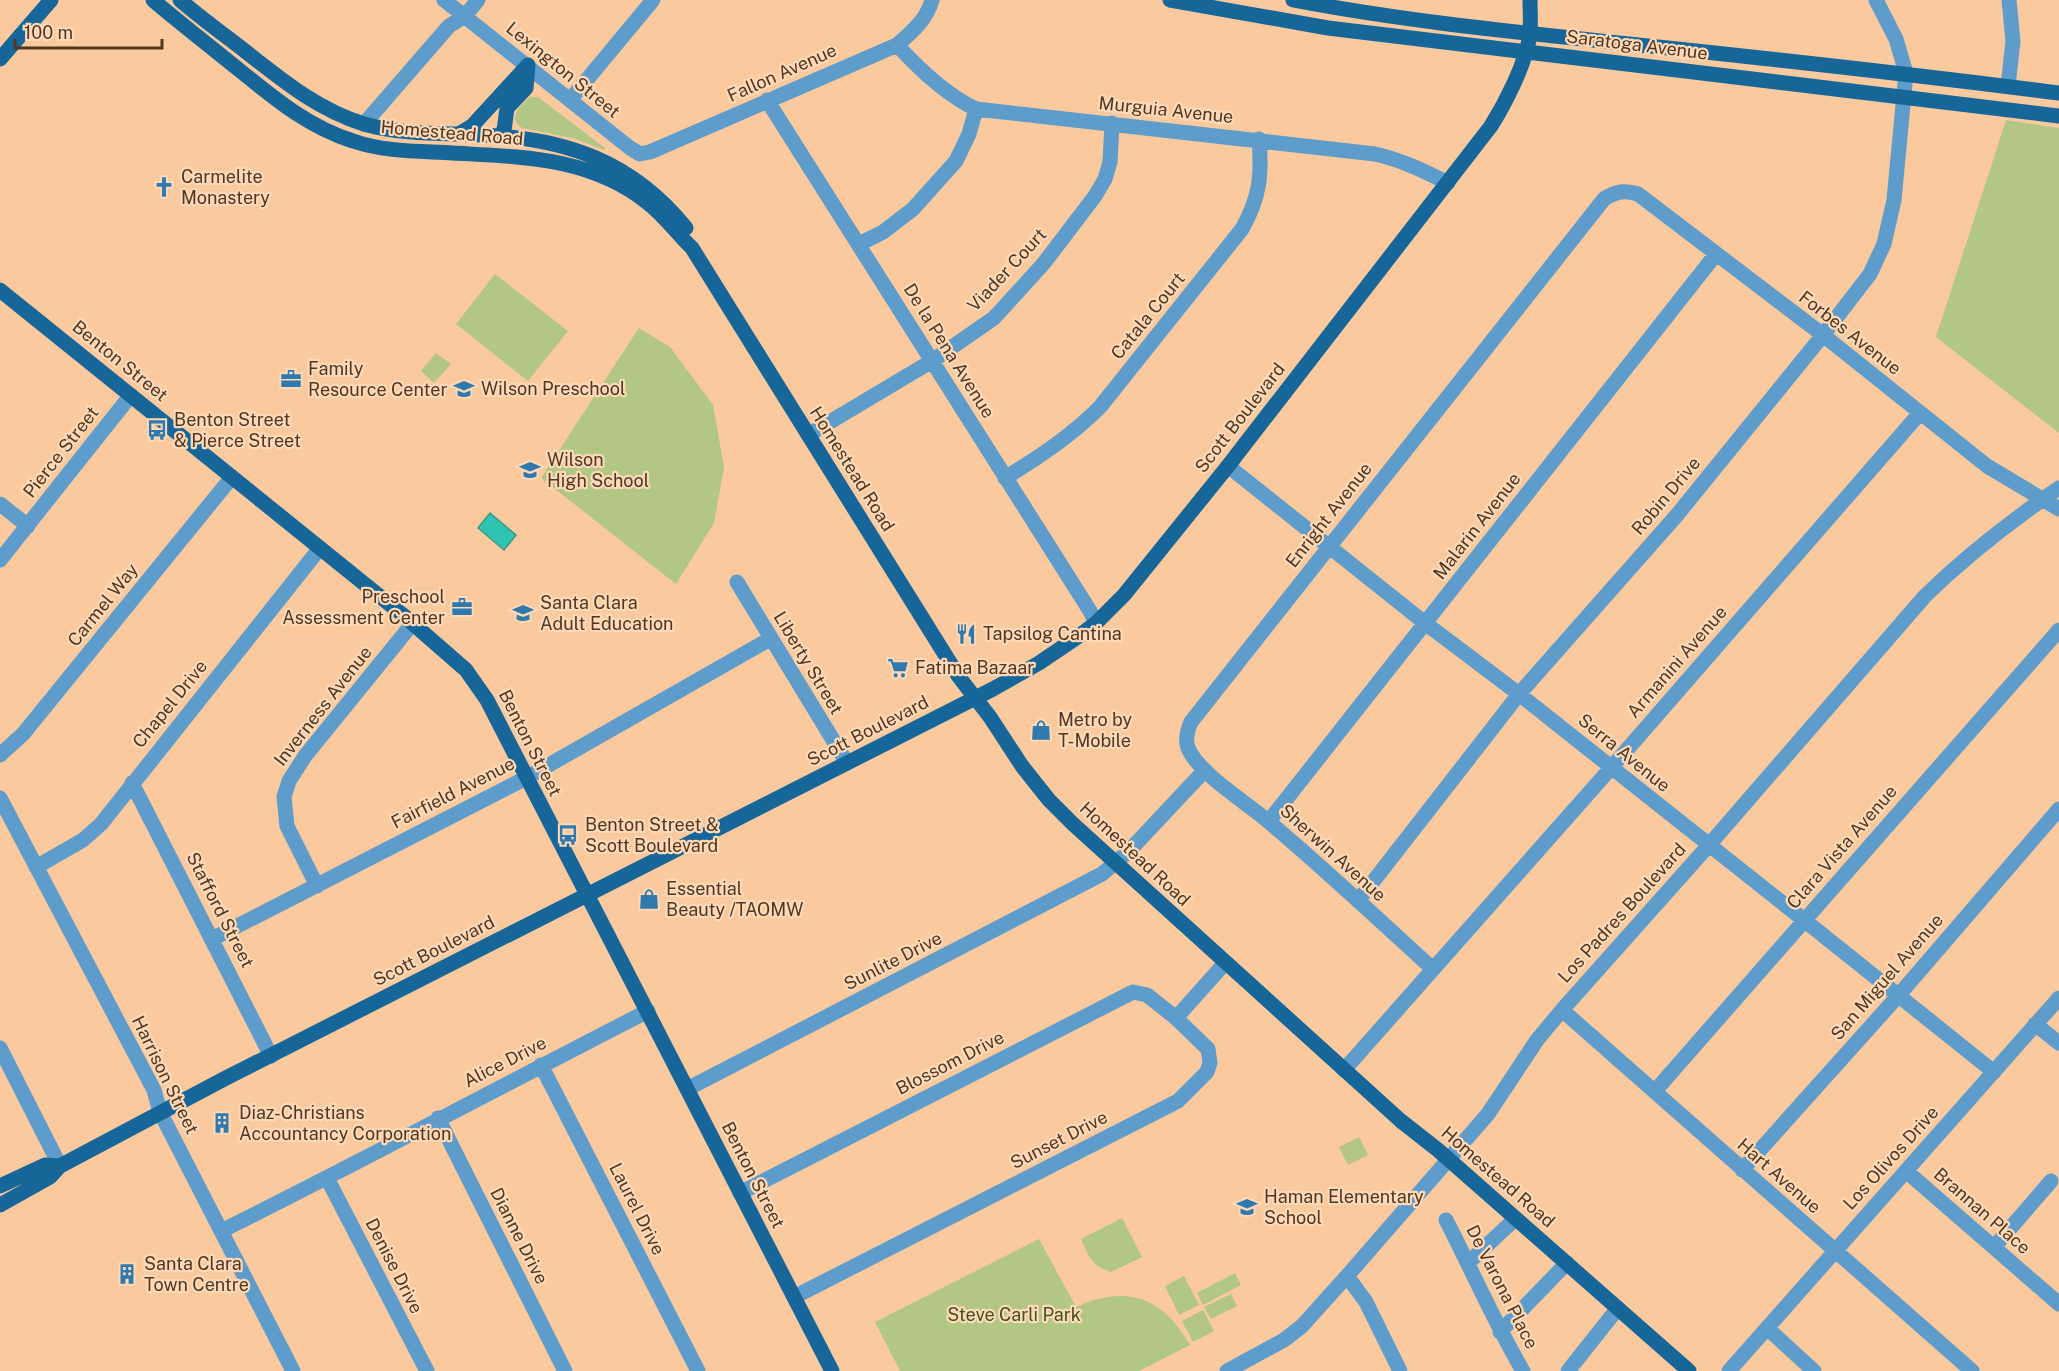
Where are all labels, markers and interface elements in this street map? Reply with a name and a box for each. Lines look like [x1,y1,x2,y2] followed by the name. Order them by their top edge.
[15,12,162,50] scale bar
[502,17,624,122] street label: Lexington Street
[24,22,73,43] text: 100 m
[1565,25,1709,64] street label: Saratoga Avenue
[724,39,840,106] street label: Fallon Avenue
[1098,92,1234,127] street label: Murguia Avenue
[380,116,524,149] street label: Homestead Road
[181,166,270,208] place label: Carmelite Monastery
[152,175,176,199] church icon: Carmelite Monastery
[963,224,1050,315] street label: Viader Court
[1106,268,1189,363] street label: Catala Court
[900,280,999,422] street label: De la Pena Avenue
[1795,286,1906,379] street label: Forbes Avenue
[68,316,172,405] street label: Benton Street
[308,358,447,400] place label: Family Resource Center
[1190,359,1289,477] street label: Scott Boulevard
[279,367,303,391] office icon: Family Resource Center
[452,377,476,401] school or university icon: Wilson Preschool
[481,378,625,399] place label: Wilson Preschool
[19,402,103,501] street label: Pierce Street
[806,403,899,535] street label: Homestead Road
[174,409,301,451] place label: Benton Street & Pierce Street
[145,418,169,442] bus stop icon: Benton Street & Pierce Street
[547,449,649,491] place label: Wilson High School
[1627,452,1704,539] street label: Robin Drive
[518,458,542,482] school or university icon: Wilson High School
[1281,458,1376,571] street label: Enright Avenue
[1429,468,1525,583] street label: Malarin Avenue
[63,559,143,650] street label: Carmel Way
[282,586,445,628] place label: Preschool Assessment Center
[540,592,673,634] place label: Santa Clara Adult Education
[450,595,474,619] office icon: Preschool Assessment Center
[511,601,535,625] school or university icon: Santa Clara Adult Education
[1622,601,1731,722] street label: Armanini Avenue
[770,608,847,718] street label: Liberty Street
[954,622,978,646] restaurant icon: Tapsilog Cantina
[983,623,1122,644] place label: Tapsilog Cantina
[269,642,376,770] street label: Inverness Avenue
[128,656,211,752] street label: Chapel Drive
[886,656,910,680] supermarket icon: Fatima Bazaar
[915,657,1034,678] place label: Fatima Bazaar
[495,686,566,799] street label: Benton Street
[804,691,932,770] street label: Scott Boulevard
[1058,709,1133,751] place label: Metro by T-Mobile
[1574,709,1675,796] street label: Serra Avenue
[1029,718,1053,742] shop icon: Metro by T-Mobile
[388,752,518,833] street label: Fairfield Avenue
[1782,781,1901,913] street label: Clara Vista Avenue
[1076,797,1195,910] street label: Homestead Road
[1276,800,1391,906] street label: Sherwin Avenue
[585,814,719,856] place label: Benton Street & Scott Boulevard
[556,823,580,847] bus stop icon: Benton Street & Scott Boulevard
[1553,839,1690,987] street label: Los Padres Boulevard
[182,849,259,971] street label: Stafford Street
[666,878,803,920] place label: Essential Beauty /TAOMW
[637,887,661,911] shop icon: Essential Beauty /TAOMW
[1826,909,1947,1044] street label: San Miguel Avenue
[370,911,498,990] street label: Scott Boulevard
[840,927,945,994] street label: Sunlite Drive
[128,1012,203,1137] street label: Harrison Street
[892,1026,1007,1099] street label: Blossom Drive
[460,1032,550,1091] street label: Alice Drive
[239,1102,451,1144] place label: Diaz-Christians Accountancy Corporation
[1839,1102,1943,1214] street label: Los Olivos Drive
[1007,1106,1111,1173] street label: Sunset Drive
[210,1111,234,1135] building icon: Diaz-Christians Accountancy Corporation
[718,1118,789,1231] street label: Benton Street
[1437,1122,1559,1231] street label: Homestead Road
[1733,1134,1825,1218] street label: Hart Avenue
[605,1159,670,1258] street label: Laurel Drive
[1930,1163,2035,1258] street label: Brannan Place
[486,1184,553,1287] street label: Dianne Drive
[1264,1186,1424,1228] place label: Haman Elementary School
[1235,1195,1259,1219] school or university icon: Haman Elementary School
[361,1215,427,1317] street label: Denise Drive
[1462,1221,1543,1352] street label: De Varona Place
[144,1253,249,1295] place label: Santa Clara Town Centre
[115,1262,139,1286] building icon: Santa Clara Town Centre
[947,1304,1081,1325] park label: Steve Carli Park

